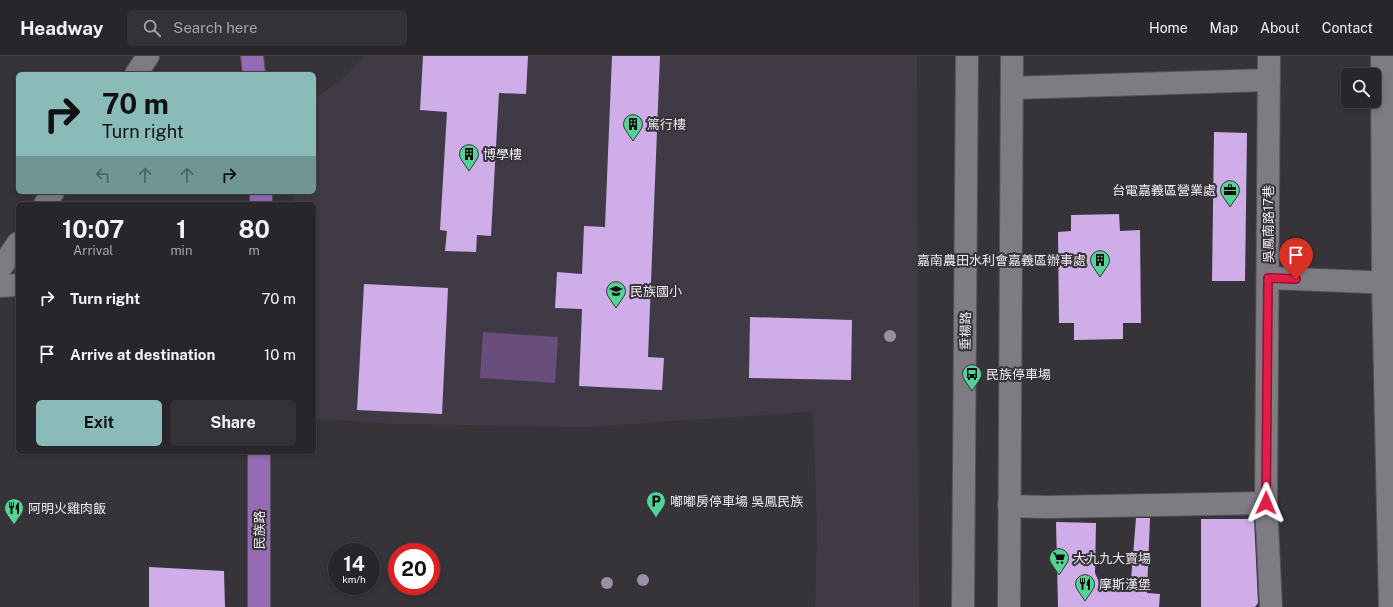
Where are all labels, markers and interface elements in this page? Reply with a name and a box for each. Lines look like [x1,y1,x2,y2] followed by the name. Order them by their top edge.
[127,10,407,46] search box
[20,17,103,39] text: Headway
[141,17,163,39] icon: search
[173,19,258,36] text: Search here
[1149,20,1188,36] text: Home
[1210,20,1238,36] text: Map
[1260,20,1300,36] text: About
[1322,20,1373,36] text: Contact
[1341,68,1381,108] map controls
[1341,68,1381,108] button: search
[102,87,169,120] text: 70 m
[36,88,88,140] icon: right
[622,113,644,141] building icon: 篤行樓
[647,117,686,132] place label: 篤行樓
[102,121,184,142] text: Turn right
[458,143,480,171] building icon: 博學樓
[483,147,522,162] place label: 博學樓
[92,164,114,186] icon: left
[134,164,156,186] icon: ahead
[176,164,198,186] icon: ahead
[218,164,240,186] icon: right
[1219,179,1241,207] office icon: 台電嘉義區營業處
[1112,183,1216,198] place label: 台電嘉義區營業處
[1261,185,1276,263] street label: 吳鳳南路17巷
[62,215,124,243] text: 10:07
[176,215,187,243] text: 1
[238,215,270,243] text: 80
[1279,238,1313,279] pin
[73,243,113,258] text: Arrival
[170,243,192,258] text: min
[249,243,260,258] text: m
[1285,244,1307,266] icon: arrive
[1089,249,1111,277] building icon: 嘉南農田水利會嘉義區辦事處
[917,253,1086,268] place label: 嘉南農田水利會嘉義區辦事處
[605,280,627,308] school or university icon: 民族國小
[630,284,682,299] place label: 民族國小
[36,287,58,309] icon: right
[70,290,140,307] text: Turn right
[261,290,296,307] text: 70 m
[958,311,973,351] street label: 垂楊路
[36,343,58,365] icon: arrive
[70,346,215,363] text: Arrive at destination
[264,346,296,363] text: 10 m
[961,363,983,391] bus stop icon: 民族停車場
[986,367,1051,382] place label: 民族停車場
[36,400,162,446] button: Exit
[170,400,296,446] button: Share
[1245,482,1287,524] position arrow
[645,490,667,518] parking icon: 嘟嘟房停車場 吳鳳民族
[670,494,803,509] place label: 嘟嘟房停車場 吳鳳民族
[3,497,25,525] restaurant icon: 阿明火雞肉飯
[28,501,106,516] place label: 阿明火雞肉飯
[252,510,267,550] street label: 民族路
[388,543,440,595] speed limit sign: 20
[1048,547,1070,575] supermarket icon: 大九九大賣場
[1073,551,1151,566] place label: 大九九大賣場
[343,552,365,576] text: 14
[342,573,366,585] text: km/h
[1074,573,1096,601] restaurant icon: 摩斯漢堡
[1099,577,1151,592] place label: 摩斯漢堡

